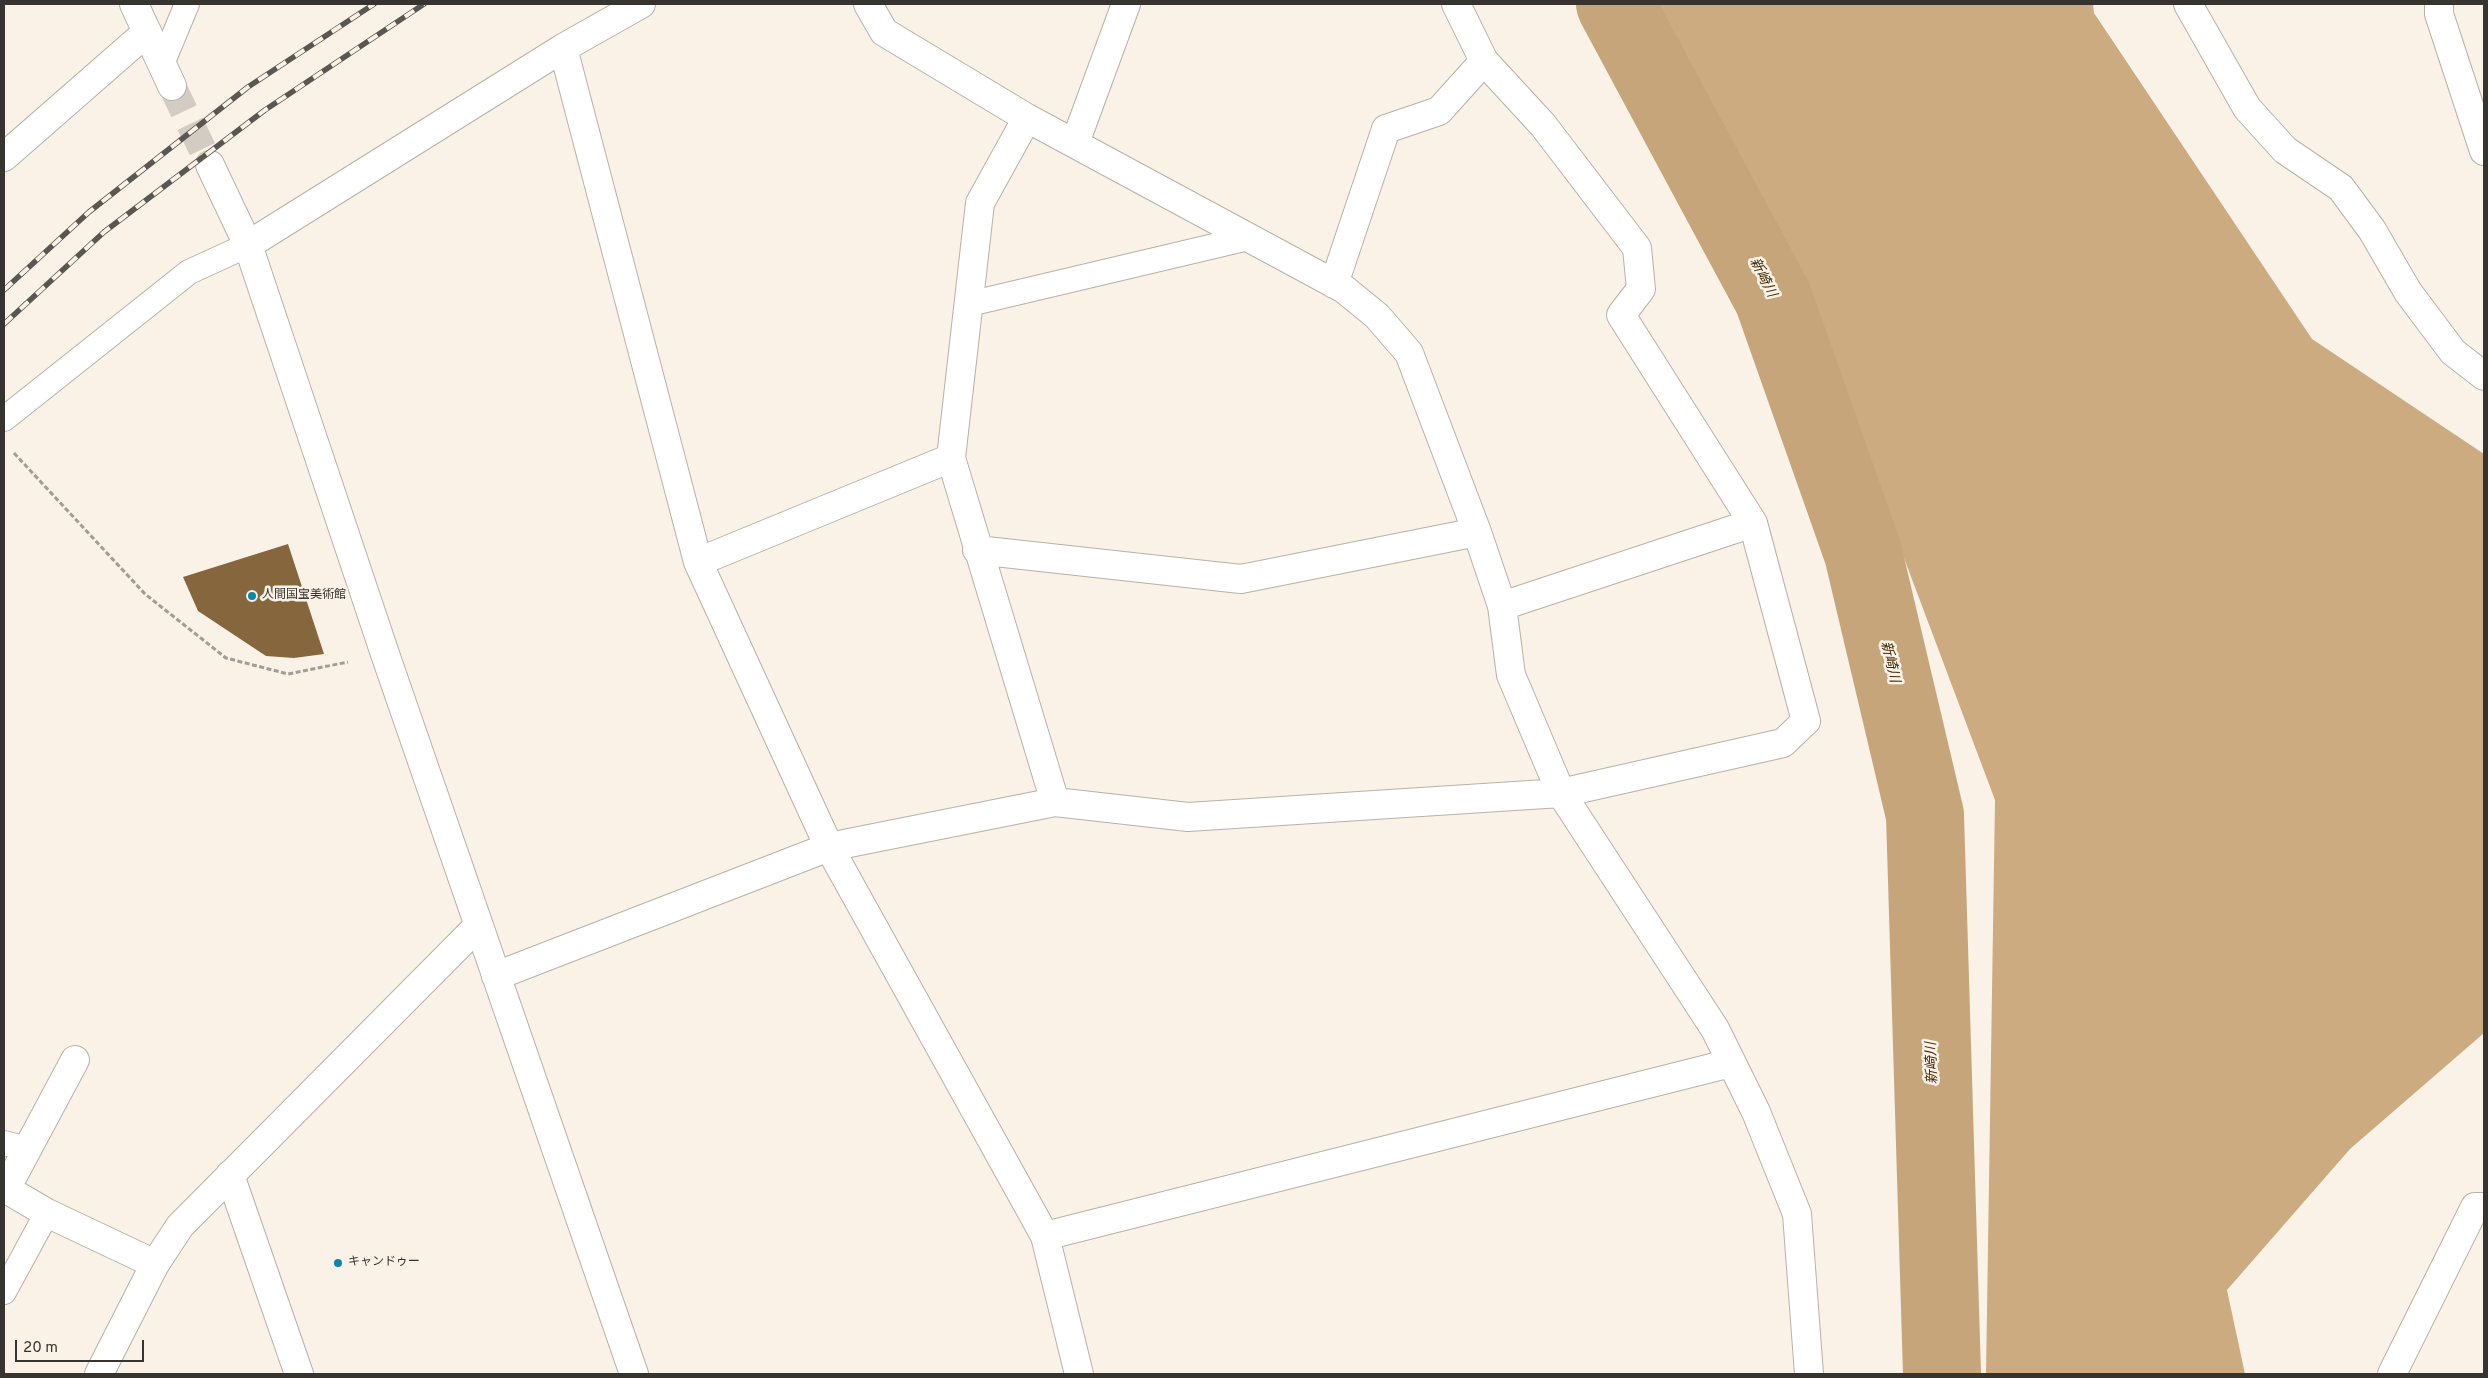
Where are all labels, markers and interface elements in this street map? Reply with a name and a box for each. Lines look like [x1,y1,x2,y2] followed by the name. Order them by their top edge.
[1745,255,1779,301] water label: 新崎川
[262,589,346,603] place label: 人間国宝美術館
[246,590,258,602] marker: 人間国宝美術館
[1876,640,1902,684] water label: 新崎川
[1924,1042,1942,1084] water label: 新崎川
[348,1256,420,1270] place label: キャンドゥー
[332,1257,344,1269] marker: キャンドゥー
[18,1330,146,1362] scale bar
[23,1339,58,1358] text: 20 m

